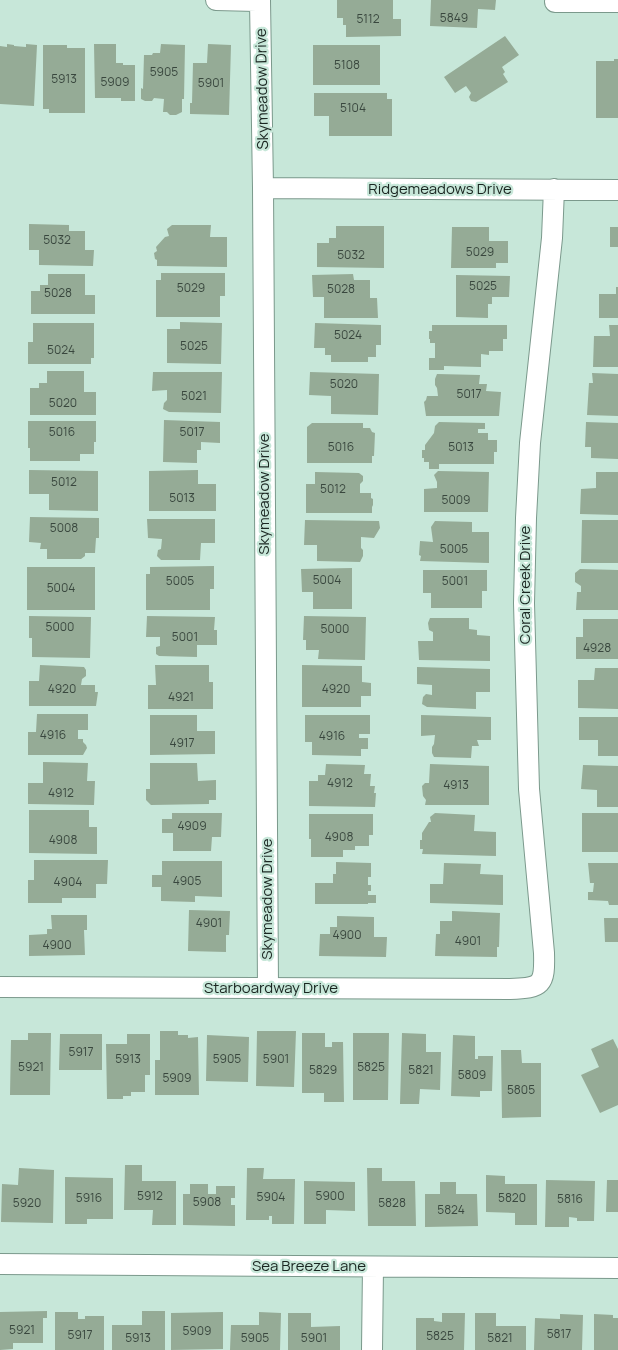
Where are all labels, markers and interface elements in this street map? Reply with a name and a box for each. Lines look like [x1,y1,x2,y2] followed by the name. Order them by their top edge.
[440,9,468,26] house number: 5849
[356,10,380,27] house number: 5112
[250,28,273,150] street label: Skymeadow Drive
[334,56,360,73] house number: 5108
[150,63,178,80] house number: 5905
[51,70,77,87] house number: 5913
[100,73,130,90] house number: 5909
[198,74,224,91] house number: 5901
[340,99,366,116] house number: 5104
[368,178,512,199] street label: Ridgemeadows Drive
[43,231,71,248] house number: 5032
[466,243,494,260] house number: 5029
[337,246,365,263] house number: 5032
[469,277,497,294] house number: 5025
[177,279,205,296] house number: 5029
[327,280,355,297] house number: 5028
[44,284,72,301] house number: 5028
[334,326,362,343] house number: 5024
[180,337,208,354] house number: 5025
[47,341,75,358] house number: 5024
[330,375,358,392] house number: 5020
[457,385,481,402] house number: 5017
[181,387,207,404] house number: 5021
[49,394,77,411] house number: 5020
[49,423,75,440] house number: 5016
[180,423,204,440] house number: 5017
[253,433,274,555] street label: Skymeadow Drive
[328,438,354,455] house number: 5016
[448,438,474,455] house number: 5013
[51,473,77,490] house number: 5012
[320,480,346,497] house number: 5012
[169,489,195,506] house number: 5013
[441,491,471,508] house number: 5009
[50,519,78,536] house number: 5008
[514,525,535,644] street label: Coral Creek Drive
[440,540,468,557] house number: 5005
[313,571,341,588] house number: 5004
[166,572,194,589] house number: 5005
[442,572,468,589] house number: 5001
[47,579,75,596] house number: 5004
[46,618,74,635] house number: 5000
[321,620,349,637] house number: 5000
[172,628,198,645] house number: 5001
[583,639,611,656] house number: 4928
[48,680,76,697] house number: 4920
[322,680,350,697] house number: 4920
[168,688,194,705] house number: 4921
[40,726,66,743] house number: 4916
[319,727,345,744] house number: 4916
[169,734,195,751] house number: 4917
[327,774,353,791] house number: 4912
[443,776,469,793] house number: 4913
[48,784,74,801] house number: 4912
[177,817,207,834] house number: 4909
[325,828,353,845] house number: 4908
[49,831,77,848] house number: 4908
[256,838,277,960] street label: Skymeadow Drive
[173,872,201,889] house number: 4905
[54,873,82,890] house number: 4904
[196,914,222,931] house number: 4901
[332,926,362,943] house number: 4900
[455,932,481,949] house number: 4901
[42,936,72,953] house number: 4900
[204,977,338,998] street label: Starboardway Drive
[68,1043,94,1060] house number: 5917
[115,1050,141,1067] house number: 5913
[213,1050,241,1067] house number: 5905
[263,1050,289,1067] house number: 5901
[18,1058,44,1075] house number: 5921
[357,1058,385,1075] house number: 5825
[309,1061,337,1078] house number: 5829
[408,1061,434,1078] house number: 5821
[458,1066,486,1083] house number: 5809
[162,1069,192,1086] house number: 5909
[507,1081,535,1098] house number: 5805
[137,1187,163,1204] house number: 5912
[315,1187,345,1204] house number: 5900
[257,1188,285,1205] house number: 5904
[76,1189,102,1206] house number: 5916
[498,1189,526,1206] house number: 5820
[557,1190,583,1207] house number: 5816
[193,1193,221,1210] house number: 5908
[13,1194,41,1211] house number: 5920
[378,1194,406,1211] house number: 5828
[437,1201,465,1218] house number: 5824
[252,1255,366,1276] street label: Sea Breeze Lane
[9,1321,35,1338] house number: 5921
[182,1322,212,1339] house number: 5909
[547,1325,571,1342] house number: 5817
[67,1326,93,1343] house number: 5917
[426,1327,454,1344] house number: 5825
[125,1329,151,1346] house number: 5913
[241,1329,269,1346] house number: 5905
[301,1329,327,1346] house number: 5901
[487,1329,513,1346] house number: 5821

